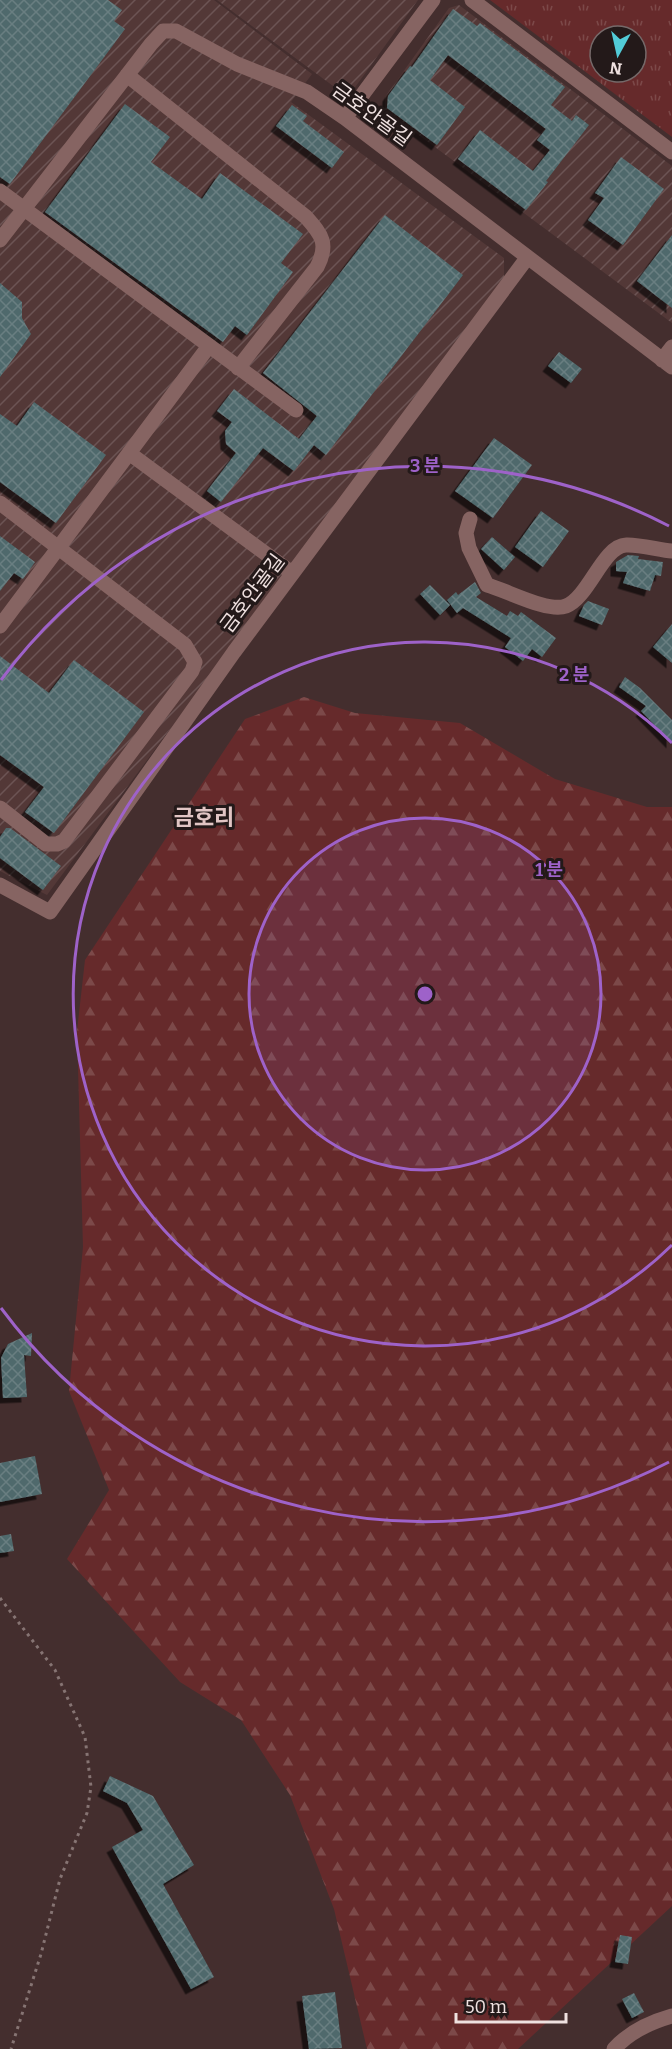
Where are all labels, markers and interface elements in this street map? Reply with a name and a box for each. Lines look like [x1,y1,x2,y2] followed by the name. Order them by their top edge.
[588,24,648,84] north arrow
[609,58,623,79] text: N
[328,77,416,151] street label: 금호안골길
[410,455,441,477] text: 3 분
[215,549,289,637] street label: 금호안골길
[559,664,589,686] text: 2 분
[174,804,234,831] district label: 금호리
[535,859,563,881] text: 1 분
[415,984,435,1004] centre of rings
[456,1986,566,2024] scale bar
[465,1996,507,2018] text: 50 m

